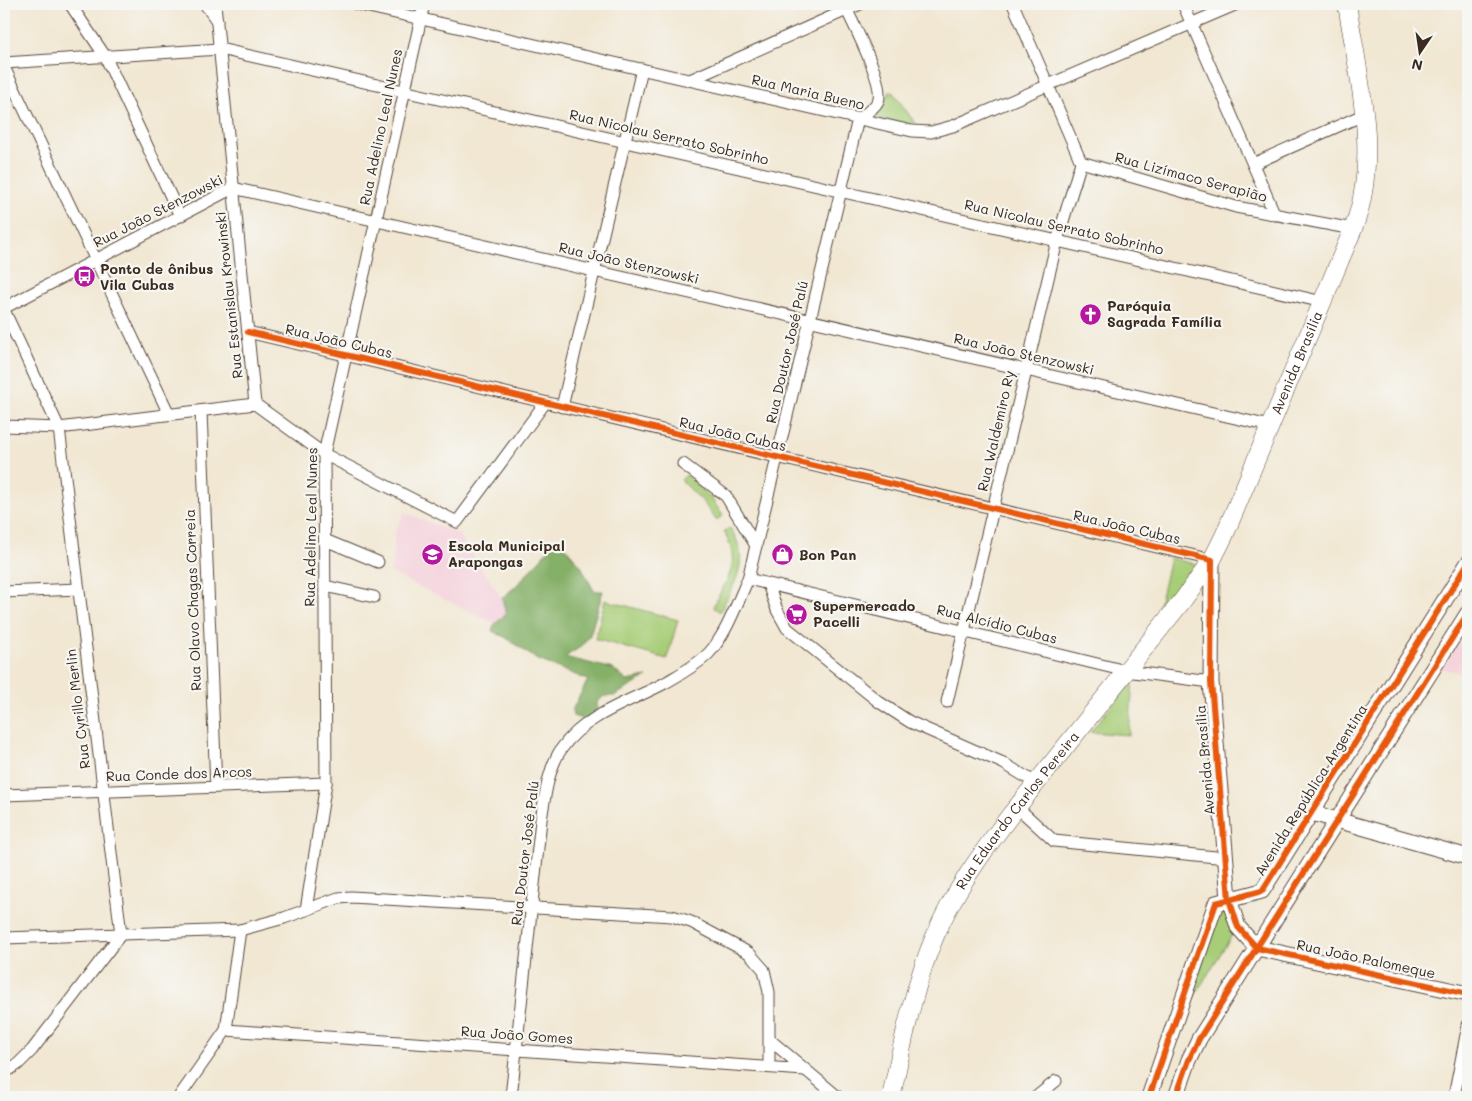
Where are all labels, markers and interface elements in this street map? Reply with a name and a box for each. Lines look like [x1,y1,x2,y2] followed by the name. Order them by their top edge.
[1394,28,1444,78] north arrow
[355,47,406,207] street label: Rua Adelino Leal Nunes
[1410,55,1424,76] text: N
[750,69,866,114] street label: Rua Maria Bueno
[568,104,771,169] street label: Rua Nicolau Serrato Sobrinho
[1113,147,1269,206] street label: Rua Lizímaco Serapião
[90,170,226,252] street label: Rua João Stenzowski
[963,194,1166,259] street label: Rua Nicolau Serrato Sobrinho
[210,211,247,380] street label: Rua Estanislau Krowinski
[557,237,701,288] street label: Rua João Stenzowski
[100,259,213,294] place label: Ponto de ônibus Vila Cubas
[72,265,96,289] bus stop icon: Ponto de ônibus Vila Cubas
[761,279,812,425] street label: Rua Doutor José Palú
[1107,296,1222,331] place label: Paróquia Sagrada Família
[1079,302,1103,326] church icon: Paróquia Sagrada Família
[1266,308,1327,417] street label: Avenida Brasília
[284,319,395,362] street label: Rua João Cubas
[952,328,1096,379] street label: Rua João Stenzowski
[972,369,1019,493] street label: Rua Waldemiro Ry
[678,412,789,455] street label: Rua João Cubas
[300,447,321,607] street label: Rua Adelino Leal Nunes
[1072,505,1183,548] street label: Rua João Cubas
[180,509,205,691] street label: Rua Olavo Chagas Correia
[448,536,565,571] place label: Escola Municipal Arapongas
[420,542,444,566] school or university icon: Escola Municipal Arapongas
[771,543,795,567] shop icon: Bon Pan
[799,545,856,564] place label: Bon Pan
[813,596,916,631] place label: Supermercado Pacelli
[935,599,1059,648] street label: Rua Alcídio Cubas
[785,602,809,626] supermarket icon: Supermercado Pacelli
[61,648,94,770] street label: Rua Cyrillo Merlin
[1250,700,1371,879] street label: Avenida República Argentina
[1190,704,1219,816] street label: Avenida Brasília
[951,727,1083,893] street label: Rua Eduardo Carlos Pereira
[105,761,252,786] street label: Rua Conde dos Arcos
[506,779,543,926] street label: Rua Doutor José Palú
[1295,935,1437,983] street label: Rua João Palomeque
[460,1021,574,1048] street label: Rua João Gomes

